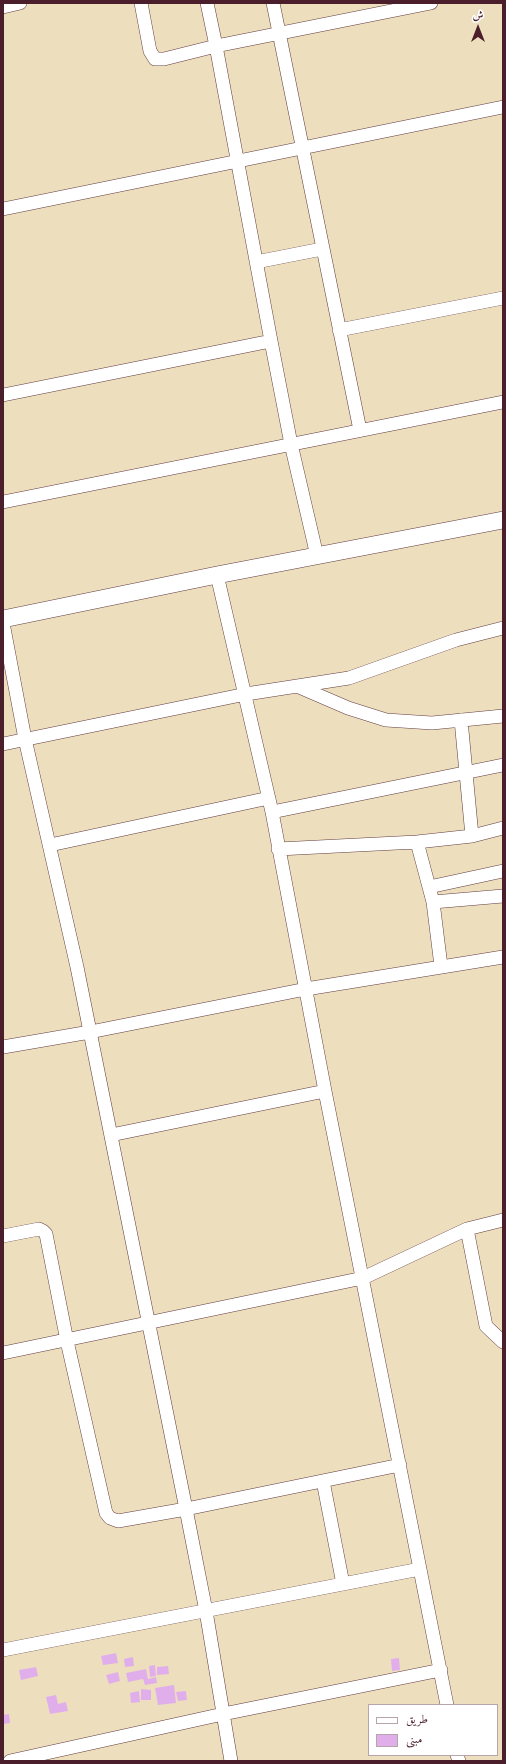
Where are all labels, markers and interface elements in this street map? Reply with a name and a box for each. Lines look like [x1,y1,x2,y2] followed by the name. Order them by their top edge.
[458,8,498,48] north arrow
[473,8,483,24] text: ش
[368,1704,498,1756] legend
[406,1711,428,1729] text: طريق
[406,1731,422,1749] text: مبنى

